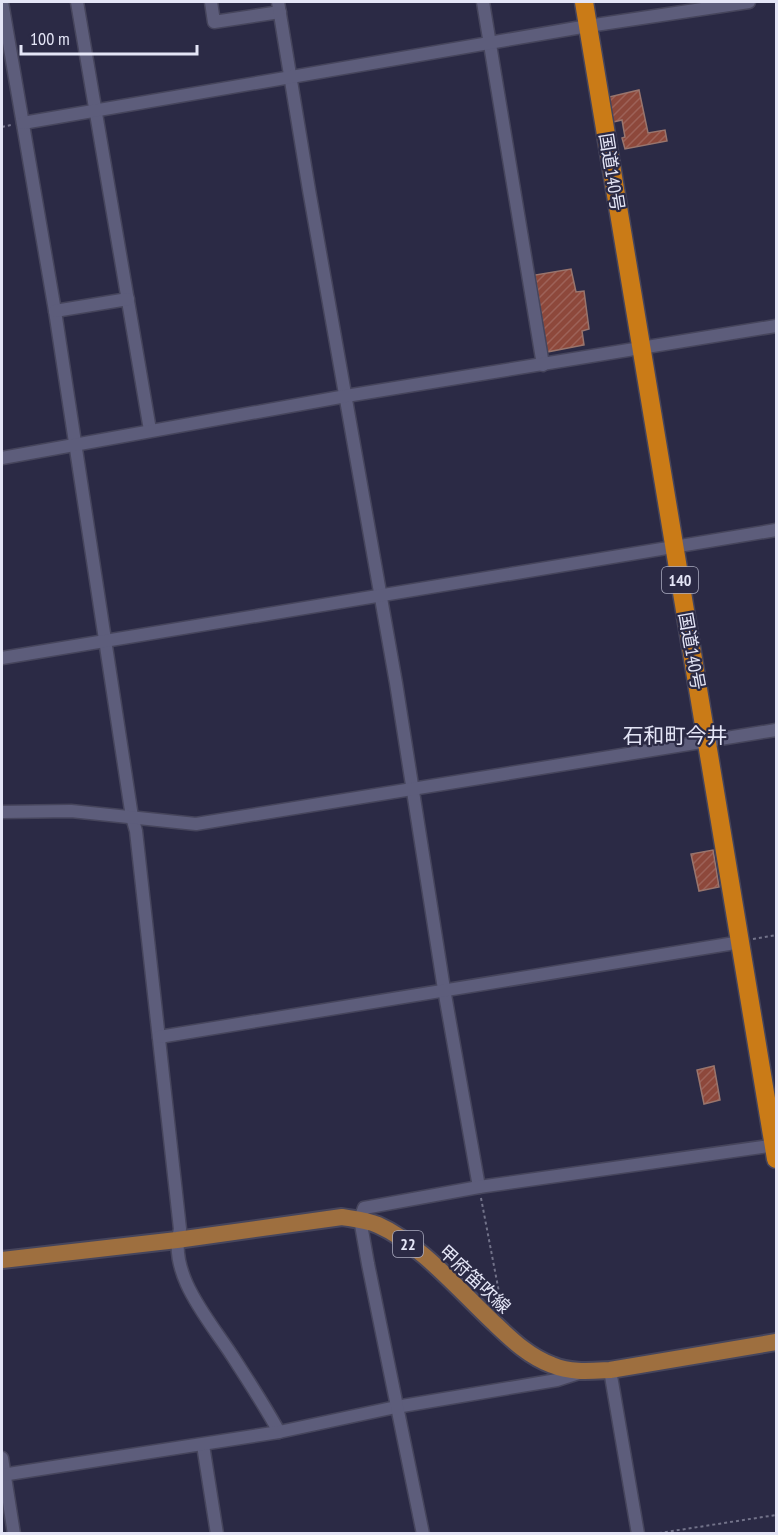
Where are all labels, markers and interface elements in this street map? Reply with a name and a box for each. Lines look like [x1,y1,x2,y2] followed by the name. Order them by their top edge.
[21,18,196,56] scale bar
[30,27,70,50] text: 100 m
[595,132,629,212] street label: 国道140号
[662,567,698,593] road number: 140
[674,610,710,692] street label: 国道140号
[623,722,728,749] district label: 石和町今井
[393,1231,423,1257] road number: 22
[434,1240,516,1318] street label: 甲府笛吹線

